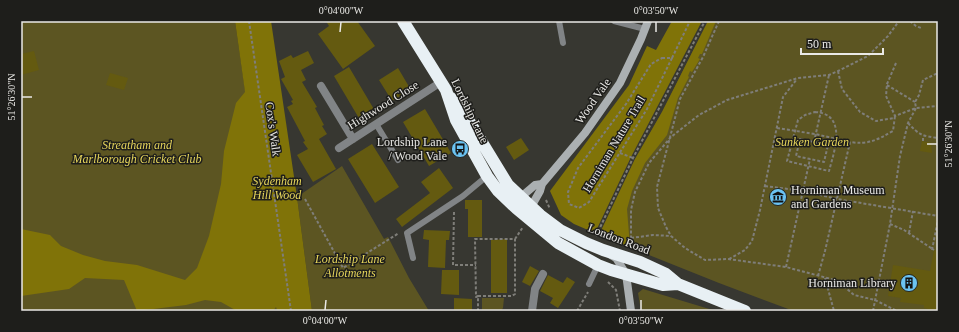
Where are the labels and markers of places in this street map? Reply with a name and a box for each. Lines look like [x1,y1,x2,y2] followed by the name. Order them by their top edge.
[377,135,447,163] place label: Lordship Lane / Wood Vale
[450,139,470,159] bus stop icon: Lordship Lane / Wood Vale
[791,183,885,211] place label: Horniman Museum and Gardens
[768,187,788,207] museum icon: Horniman Museum and Gardens
[899,273,919,293] building icon: Horniman Library
[808,276,896,290] place label: Horniman Library

